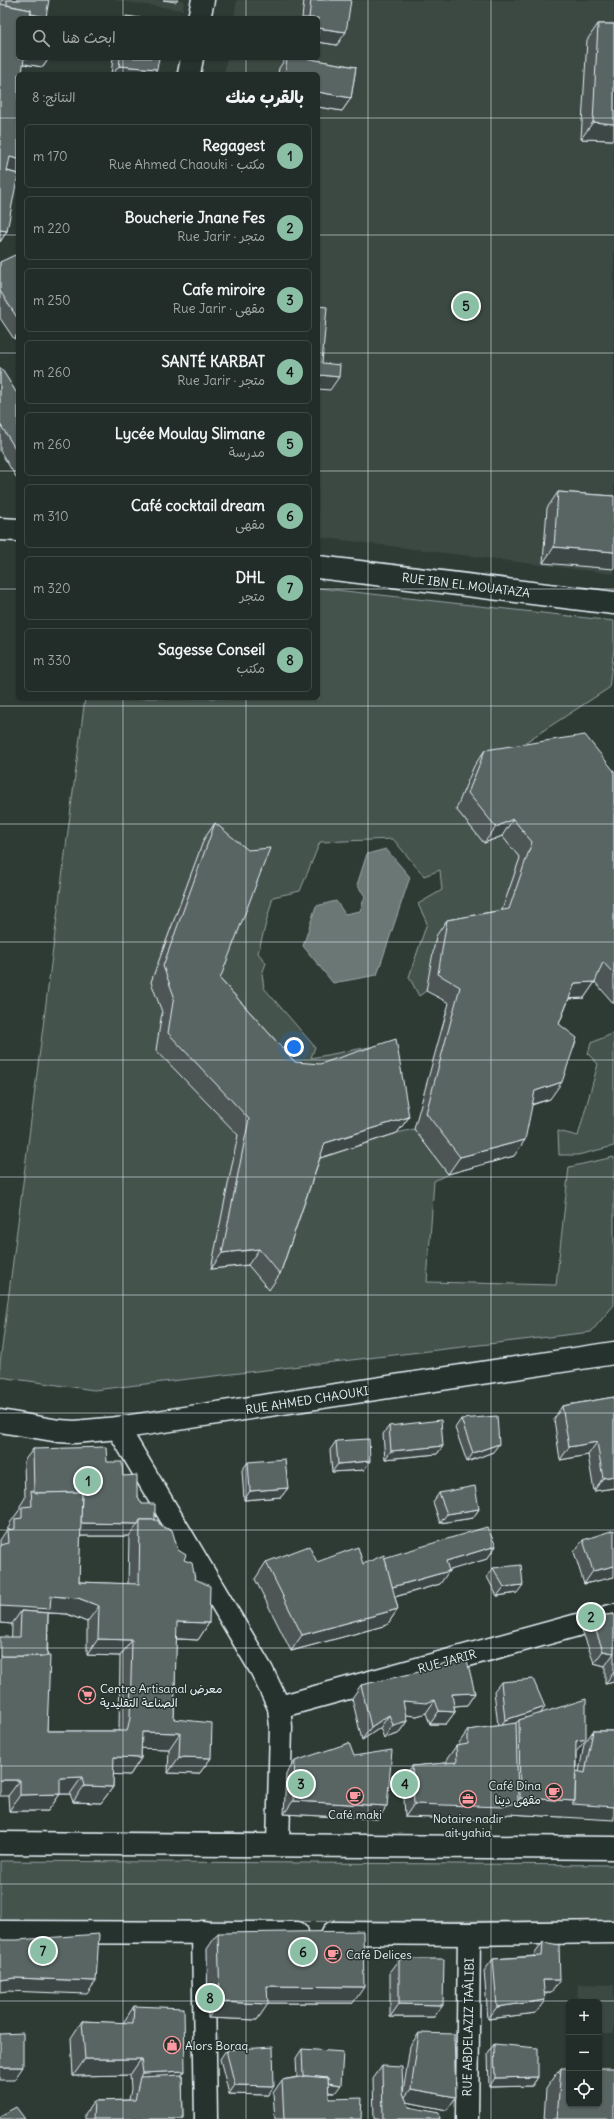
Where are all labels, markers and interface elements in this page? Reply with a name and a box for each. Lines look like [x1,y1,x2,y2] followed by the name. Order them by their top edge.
[16,16,320,60] search box
[30,27,52,49] icon: search
[62,28,116,47] text: ابحث هنا
[225,86,304,108] text: بالقرب منك
[32,89,76,106] text: النتائج: 8
[202,136,265,155] text: Regagest
[33,148,68,165] text: 170 m
[287,148,293,165] text: 1
[109,156,265,173] text: مكتب · Rue Ahmed Chaouki
[125,208,265,227] text: Boucherie Jnane Fes
[33,220,70,237] text: 220 m
[286,220,294,237] text: 2
[177,228,265,245] text: متجر · Rue Jarir
[182,280,265,299] text: Cafe miroire
[453,291,479,321] pin: 5
[33,292,71,309] text: 250 m
[286,292,294,309] text: 3
[173,300,265,317] text: مقهى · Rue Jarir
[161,352,265,371] text: SANTÉ KARBAT
[33,364,71,381] text: 260 m
[286,364,294,381] text: 4
[177,372,265,389] text: متجر · Rue Jarir
[115,424,265,443] text: Lycée Moulay Slimane
[33,436,71,453] text: 260 m
[286,436,294,453] text: 5
[229,444,265,461] text: مدرسة
[131,496,265,515] text: Café cocktail dream
[33,508,68,525] text: 310 m
[286,508,294,525] text: 6
[235,516,265,533] text: مقهى
[235,568,265,587] text: DHL
[401,570,531,600] street label: RUE IBN EL MOUATAZA
[33,580,71,597] text: 320 m
[287,580,293,597] text: 7
[240,588,265,605] text: متجر
[158,640,265,659] text: Sagesse Conseil
[33,652,71,669] text: 330 m
[286,652,294,669] text: 8
[237,660,265,677] text: مكتب
[284,1037,304,1057] your location
[244,1383,370,1417] street label: RUE AHMED CHAOUKI
[75,1466,101,1496] pin: 1
[578,1602,604,1632] pin: 2
[416,1646,478,1676] street label: RUE JARIR
[100,1681,222,1710] place label: Centre Artisanal معرض الصناعة التقليدية
[77,1685,97,1705] supermarket icon: Centre Artisanal معرض الصناعة التقليدية
[288,1769,314,1799] pin: 3
[392,1769,418,1799] pin: 4
[488,1778,541,1808] place label: Café Dina مقهى دينا
[544,1782,564,1802] cafe icon: Café Dina مقهى دينا
[345,1786,365,1806] cafe icon: Café maki
[458,1789,478,1809] office icon: Notaire nadir ait yahia
[328,1807,382,1822] place label: Café maki
[433,1811,503,1840] place label: Notaire nadir ait yahia
[30,1936,56,1966] pin: 7
[290,1937,316,1967] pin: 6
[323,1944,343,1964] cafe icon: Café Delices
[346,1947,412,1962] place label: Café Delices
[459,1958,477,2096] street label: RUE ABDELAZIZ TAÂLIBI
[197,1983,223,2013] pin: 8
[566,1999,602,2107] map controls
[566,1999,602,2035] button: +
[162,2035,182,2055] shop icon: Alors Boraq
[566,2035,602,2071] button: −
[185,2038,248,2053] place label: Alors Boraq
[566,2071,602,2107] button: locate

